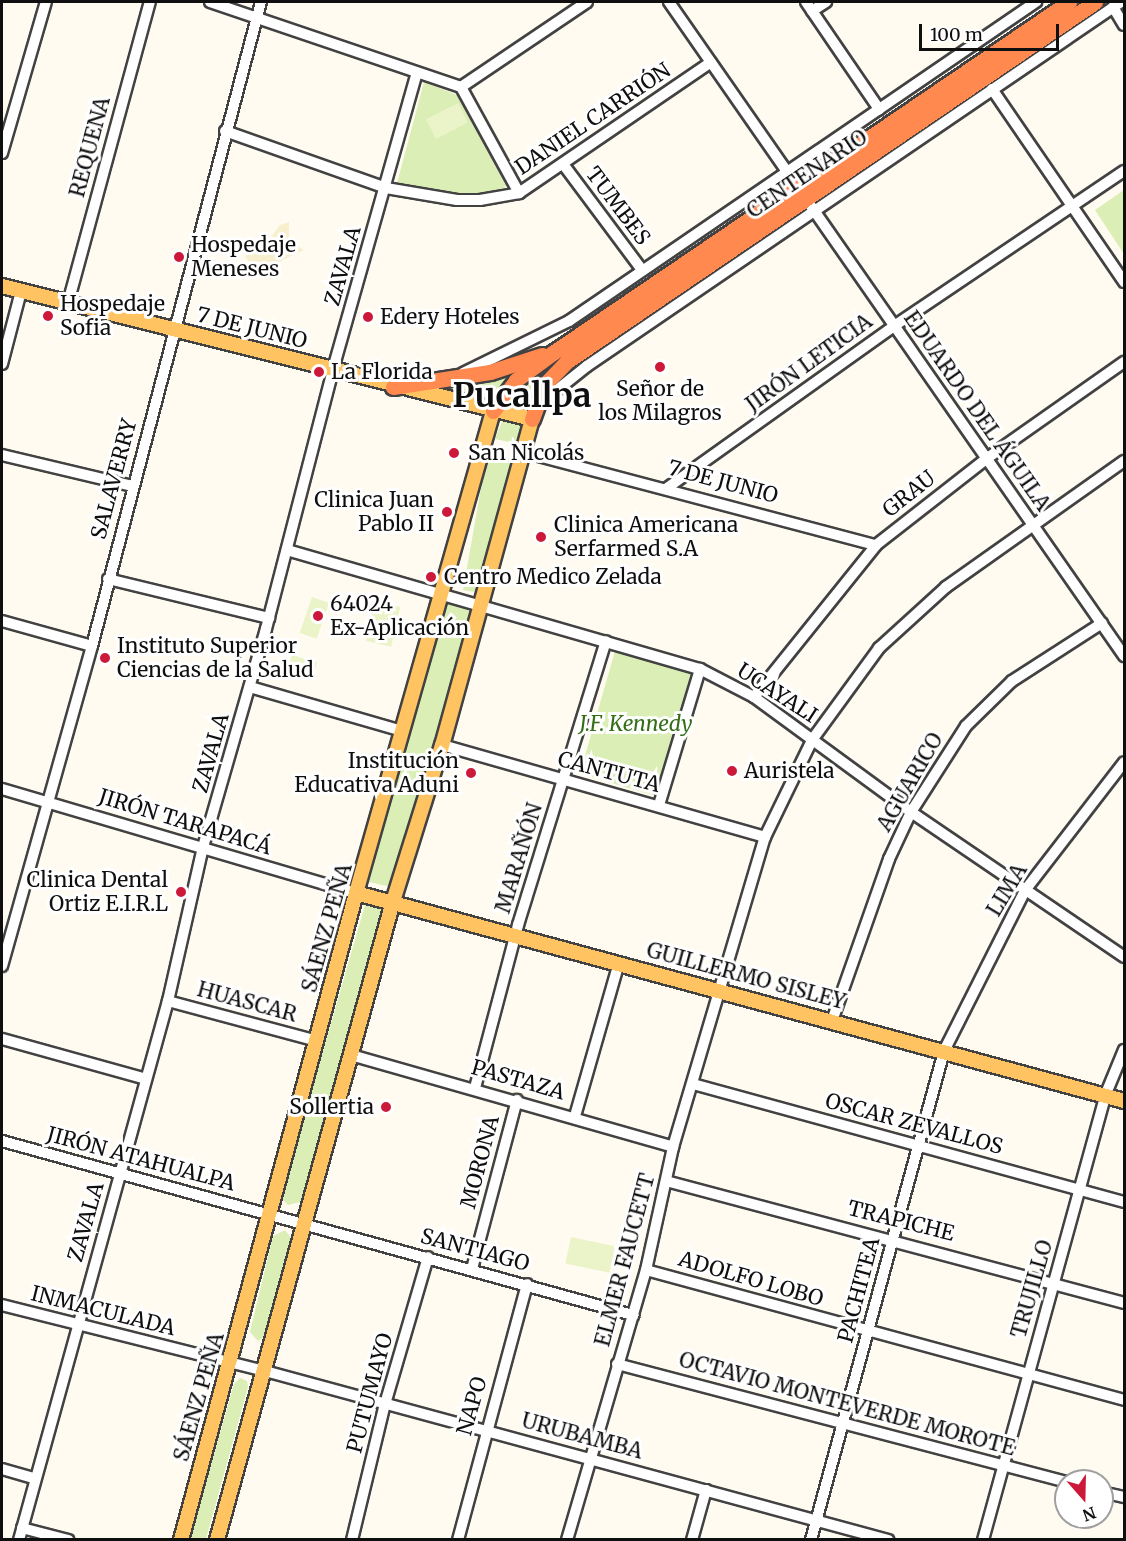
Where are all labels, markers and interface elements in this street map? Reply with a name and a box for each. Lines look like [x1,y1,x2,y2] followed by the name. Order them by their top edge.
[922,12,1062,50] scale bar
[930,23,983,46] text: 100 m
[511,58,675,180] street label: DANIEL CARRIÓN
[65,94,115,200] street label: REQUENA
[742,124,872,224] street label: CENTENARIO
[581,162,655,250] street label: TUMBES
[320,223,366,309] street label: ZAVALA
[191,232,296,282] place label: Hospedaje Meneses
[172,250,186,264] marker: Hospedaje Meneses
[60,291,165,341] place label: Hospedaje Sofia
[194,302,310,354] street label: 7 DE JUNIO
[380,304,520,330] place label: Edery Hoteles
[898,306,1056,516] street label: EDUARDO DEL ÁGUILA
[41,309,55,323] marker: Hospedaje Sofia
[741,309,877,417] street label: JIRÓN LETICIA
[361,310,375,324] marker: Edery Hoteles
[331,359,433,385] place label: La Florida
[653,360,667,374] marker: Señor de los Milagros
[312,365,326,379] marker: La Florida
[453,376,591,416] district label: Pucallpa
[598,376,722,426] place label: Señor de los Milagros
[86,416,142,542] street label: SALAVERRY
[468,440,584,466] place label: San Nicolás
[445,444,463,462] marker: San Nicolás
[665,455,781,509] street label: 7 DE JUNIO
[878,466,940,522] street label: GRAU
[314,487,434,537] place label: Clinica Juan Pablo II
[438,503,456,521] marker: Clinica Juan Pablo II
[554,512,738,562] place label: Clinica Americana Serfarmed S.A
[532,528,550,546] marker: Clinica Americana Serfarmed S.A
[444,564,662,590] place label: Centro Medico Zelada
[422,568,440,586] marker: Centro Medico Zelada
[330,591,469,641] place label: 64024 Ex-Aplicación
[311,609,325,623] marker: 64024 Ex-Aplicación
[117,633,314,683] place label: Instituto Superior Ciencias de la Salud
[98,651,112,665] marker: Instituto Superior Ciencias de la Salud
[732,658,822,728] street label: UCAYALI
[188,710,234,796] street label: ZAVALA
[580,711,692,737] park label: J.F. Kennedy
[872,728,948,836] street label: AGUARICO
[555,746,663,798] street label: CANTUTA
[294,748,459,798] place label: Institución Educativa Aduni
[744,758,834,784] place label: Auristela
[725,764,739,778] marker: Auristela
[464,766,478,780] marker: Institución Educativa Aduni
[96,784,274,860] street label: JIRÓN TARAPACÁ
[490,800,548,916] street label: MARAÑÓN
[982,859,1032,921] street label: LIMA
[297,861,357,995] street label: SÁENZ PEÑA
[27,867,168,917] place label: Clinica Dental Ortiz E.I.R.L
[172,883,190,901] marker: Clinica Dental Ortiz E.I.R.L
[644,937,848,1015] street label: GUILLERMO SISLEY
[194,977,300,1027] street label: HUASCAR
[468,1055,568,1105] street label: PASTAZA
[822,1088,1006,1160] street label: OSCAR ZEVALLOS
[289,1094,374,1120] place label: Sollertia
[379,1100,393,1114] marker: Sollertia
[456,1113,504,1211] street label: MORONA
[44,1122,238,1196] street label: JIRÓN ATAHUALPA
[590,1171,660,1349] street label: ELMER FAUCETT
[63,1179,109,1265] street label: ZAVALA
[845,1196,957,1246] street label: TRAPICHE
[418,1223,532,1277] street label: SANTIAGO
[833,1235,885,1345] street label: PACHITEA
[1006,1237,1058,1341] street label: TRUJILLO
[676,1246,826,1312] street label: ADOLFO LOBO
[28,1281,178,1341] street label: INMACULADA
[169,1330,229,1464] street label: SÁENZ PEÑA
[342,1330,398,1456] street label: PUTUMAYO
[676,1347,1018,1461] street label: OCTAVIO MONTEVERDE MOROTE
[452,1374,492,1438] street label: NAPO
[519,1408,645,1464] street label: URUBAMBA
[1054,1469,1114,1529] north arrow
[1080,1502,1099,1526] text: N

